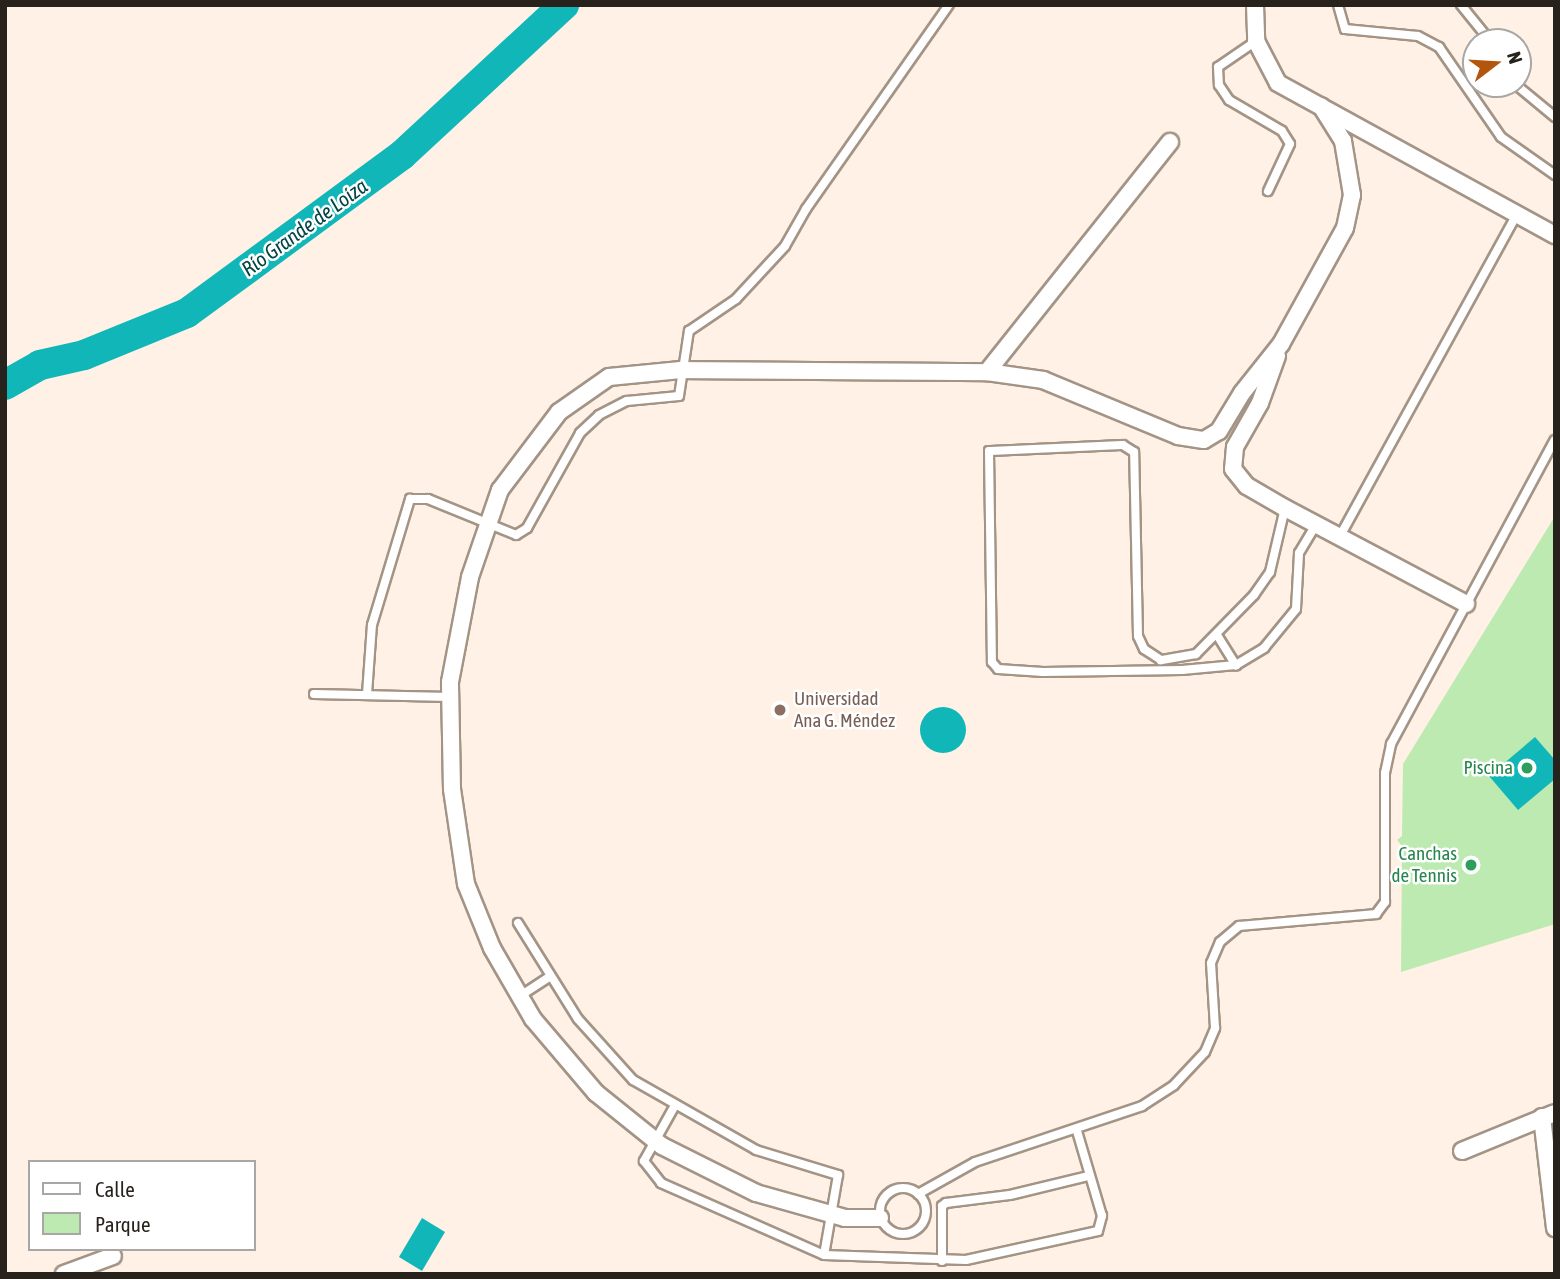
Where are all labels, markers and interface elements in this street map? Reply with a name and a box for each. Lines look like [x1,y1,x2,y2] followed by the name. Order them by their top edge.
[1462,28,1532,98] north arrow
[1503,49,1527,66] text: N
[236,173,372,281] water label: Río Grande de Loíza
[794,688,895,732] place label: Universidad Ana G. Méndez
[772,702,788,718] marker: Universidad Ana G. Méndez
[1464,757,1513,779] place label: Piscina
[1519,760,1535,776] marker: Piscina
[1391,843,1457,887] place label: Canchas de Tennis
[1463,857,1479,873] marker: Canchas de Tennis
[28,1160,256,1251] legend
[95,1177,135,1201] text: Calle
[95,1212,150,1236] text: Parque

